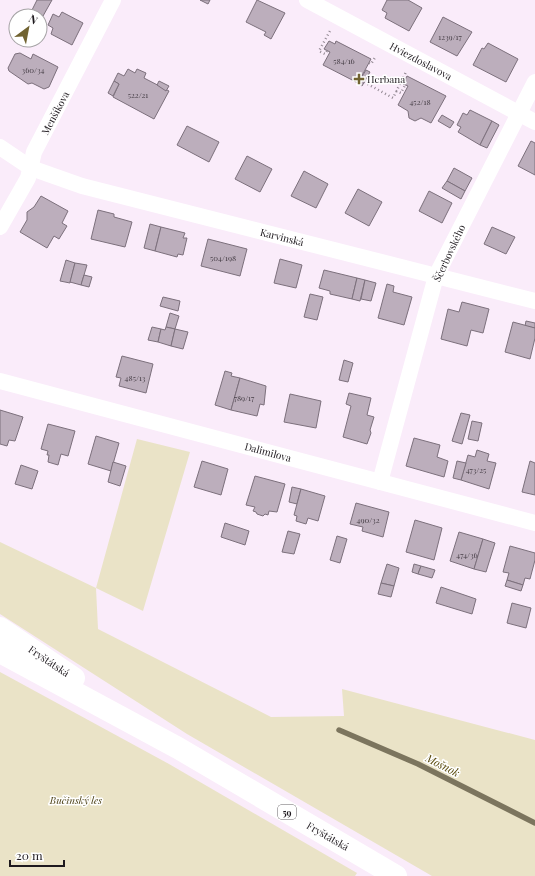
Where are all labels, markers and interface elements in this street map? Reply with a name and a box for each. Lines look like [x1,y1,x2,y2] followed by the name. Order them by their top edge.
[8,8,48,48] north arrow
[26,11,41,28] text: N
[438,31,463,42] house number: 1239/17
[387,39,455,83] street label: Hviezdoslavova
[333,55,355,66] house number: 584/16
[22,64,44,75] house number: 360/34
[367,72,405,86] place label: Herbana
[354,74,364,84] marker: Herbana
[38,89,72,137] street label: Menšíkova
[128,89,148,100] house number: 522/21
[409,96,431,107] house number: 452/18
[430,222,469,284] street label: Ščerbovského
[259,225,305,249] street label: Karvinská
[210,252,236,263] house number: 504/198
[125,372,146,383] house number: 485/13
[234,392,255,403] house number: 789/17
[243,439,293,465] street label: Dalimilova
[466,464,486,475] house number: 473/25
[356,514,380,525] house number: 490/32
[456,549,478,560] house number: 474/36
[26,642,72,680] street label: Fryštátská
[423,750,463,780] water label: Mošnok
[49,793,102,807] park label: Bučinský les
[278,805,296,819] road number: 59
[304,818,352,854] street label: Fryštátská
[10,842,64,868] scale bar
[16,847,43,863] text: 20 m

